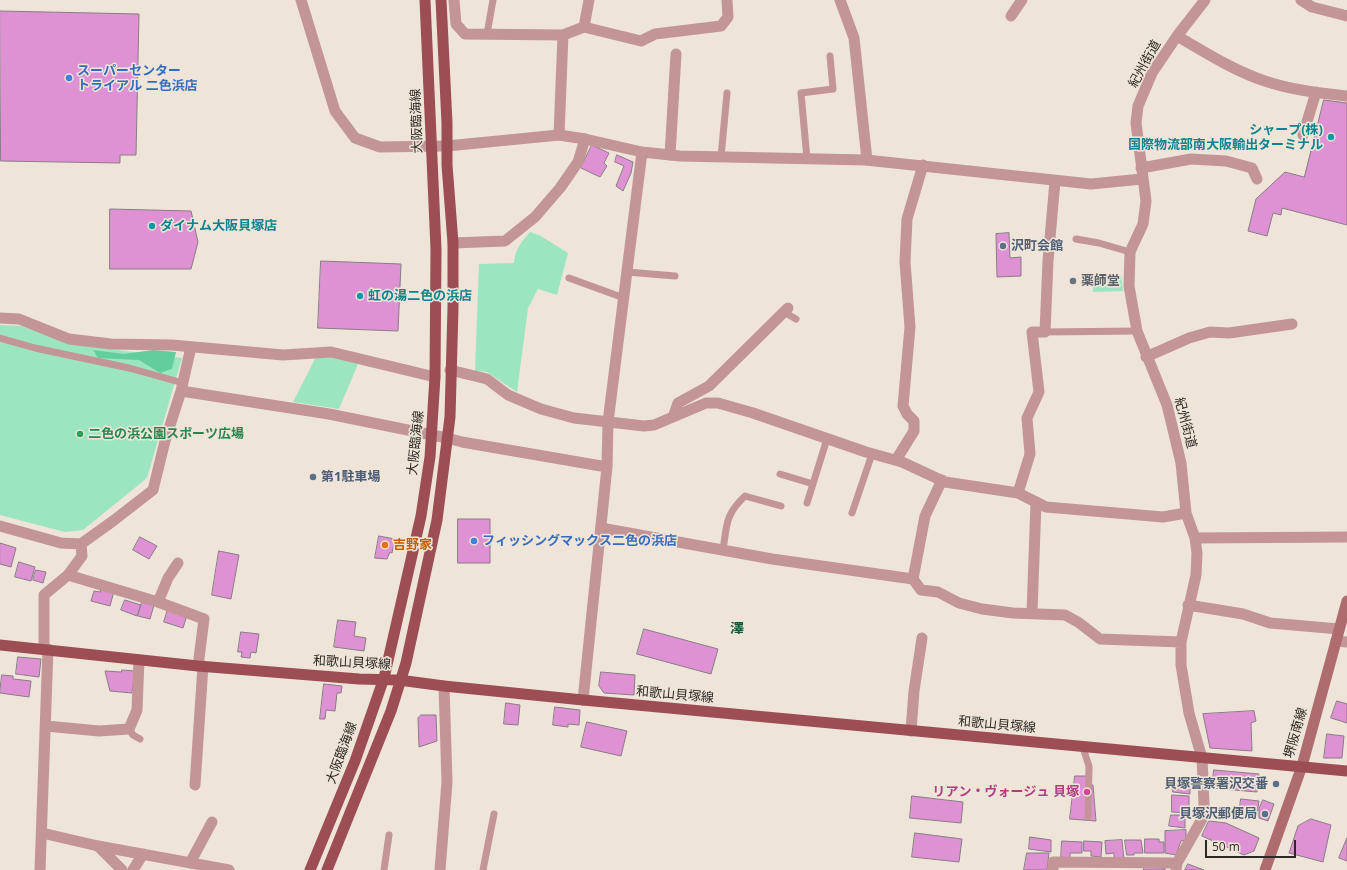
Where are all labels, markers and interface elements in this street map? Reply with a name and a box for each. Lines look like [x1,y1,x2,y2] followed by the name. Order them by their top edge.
[1126,37,1164,91] street label: 紀州街道
[77,63,197,94] place label: スーパーセンター トライアル 二色浜店
[64,73,74,83] marker: スーパーセンター トライアル 二色浜店
[408,88,426,154] street label: 大阪臨海線
[1128,122,1323,153] place label: シャープ(株) 国際物流部南大阪輸出ターミナル
[1326,132,1336,142] marker: シャープ(株) 国際物流部南大阪輸出ターミナル
[160,218,277,234] place label: ダイナム大阪貝塚店
[147,221,157,231] marker: ダイナム大阪貝塚店
[1011,238,1063,254] place label: 沢町会館
[998,241,1008,251] marker: 沢町会館
[1081,273,1120,289] place label: 薬師堂
[1068,276,1078,286] marker: 薬師堂
[368,288,472,304] place label: 虹の湯二色の浜店
[355,291,365,301] marker: 虹の湯二色の浜店
[1171,396,1199,450] street label: 紀州街道
[405,410,427,476] street label: 大阪臨海線
[88,426,244,442] place label: 二色の浜公園スポーツ広場
[75,429,85,439] marker: 二色の浜公園スポーツ広場
[321,469,380,485] place label: 第1駐車場
[308,472,318,482] marker: 第1駐車場
[482,533,677,549] place label: フィッシングマックス二色の浜店
[469,536,479,546] marker: フィッシングマックス二色の浜店
[393,537,432,553] place label: 吉野家
[380,540,390,550] marker: 吉野家
[730,621,744,637] district label: 澤
[313,653,391,673] street label: 和歌山貝塚線
[635,684,715,706] street label: 和歌山貝塚線
[1281,706,1311,760] street label: 堺阪南線
[957,714,1037,736] street label: 和歌山貝塚線
[324,720,360,786] street label: 大阪臨海線
[1164,776,1268,792] place label: 貝塚警察署沢交番
[1271,779,1281,789] marker: 貝塚警察署沢交番
[933,784,1079,800] place label: リアン・ヴォージュ 貝塚
[1082,787,1092,797] marker: リアン・ヴォージュ 貝塚
[1179,806,1257,822] place label: 貝塚沢郵便局
[1260,809,1270,819] marker: 貝塚沢郵便局
[1207,832,1298,858] scale bar
[1212,838,1240,855] text: 50 m

